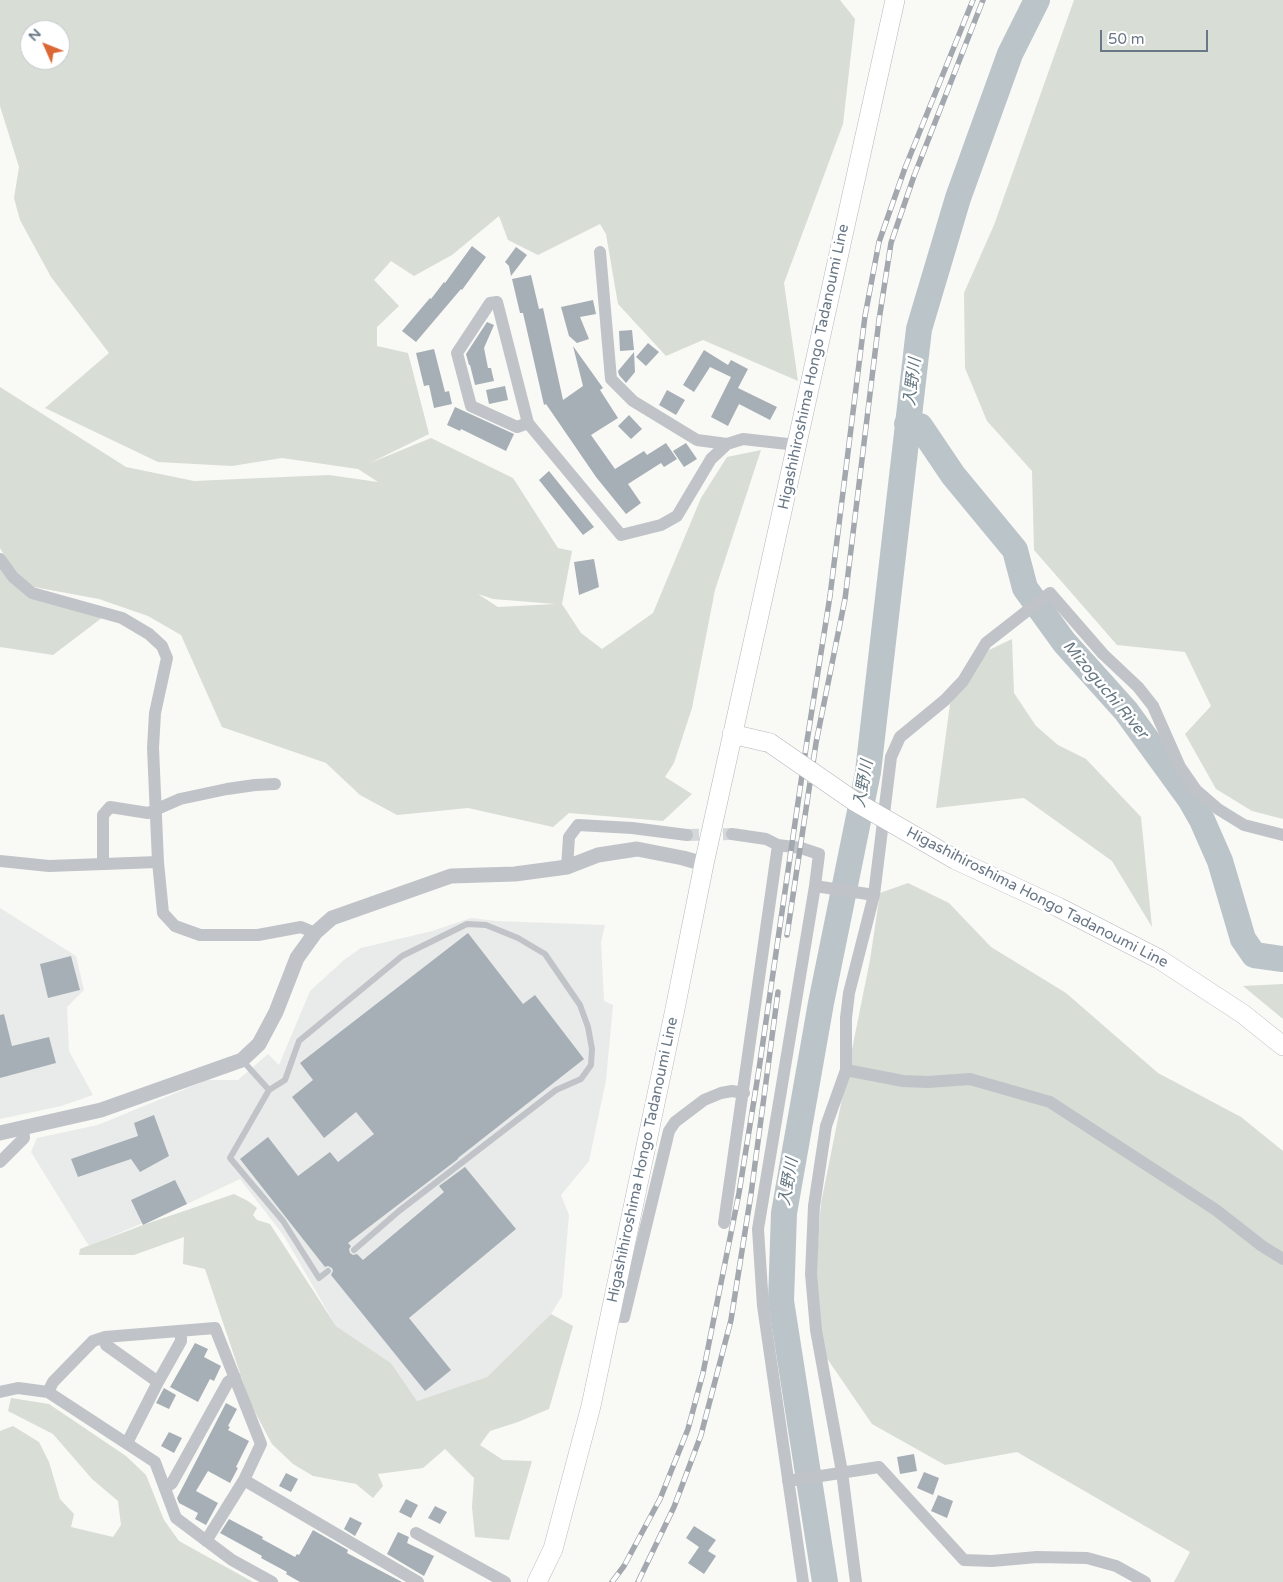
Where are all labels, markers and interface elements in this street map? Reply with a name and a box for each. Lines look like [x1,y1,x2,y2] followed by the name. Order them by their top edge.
[20,20,70,70] north arrow
[1103,20,1210,52] scale bar
[25,25,45,45] text: N
[1108,30,1145,48] text: 50 m
[775,223,853,511] street label: Higashihiroshima Hongo Tadanoumi Line
[901,357,925,407] water label: 入野川
[1058,637,1152,743] water label: Mizoguchi River
[850,759,878,809] water label: 入野川
[903,824,1171,972] street label: Higashihiroshima Hongo Tadanoumi Line
[604,1016,682,1304] street label: Higashihiroshima Hongo Tadanoumi Line
[775,1157,803,1207] water label: 入野川

